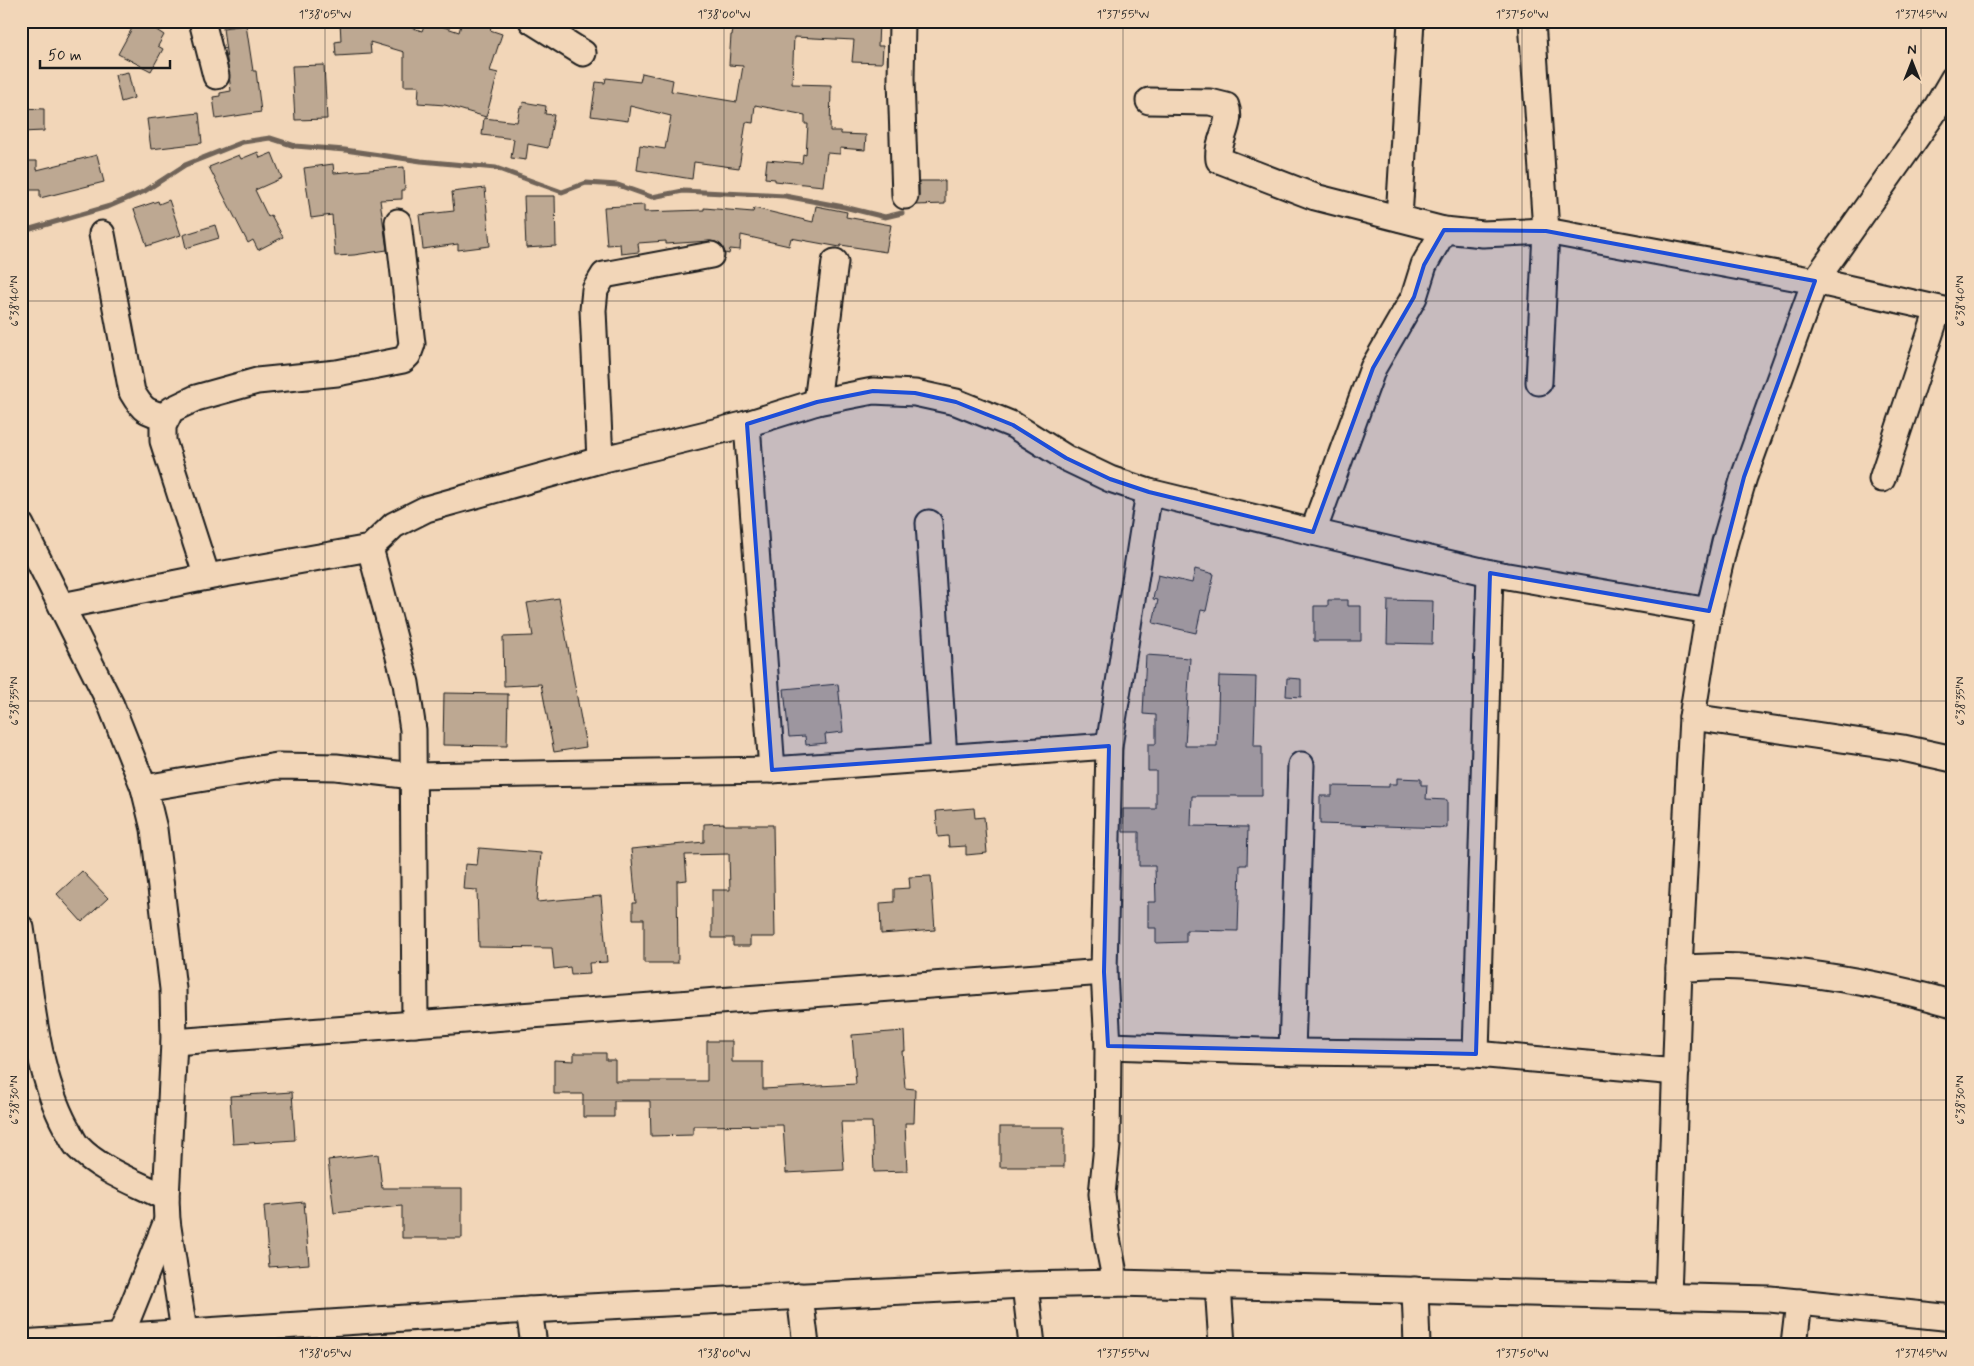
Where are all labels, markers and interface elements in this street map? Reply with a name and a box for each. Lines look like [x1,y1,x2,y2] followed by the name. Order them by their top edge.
[299,7,351,23] text: 1°38'05"W
[698,7,751,23] text: 1°38'00"W
[1097,7,1149,23] text: 1°37'55"W
[1496,7,1548,23] text: 1°37'50"W
[1895,7,1947,23] text: 1°37'45"W
[40,38,170,70] scale bar
[1886,38,1936,88] north arrow
[1907,41,1917,59] text: N
[48,46,82,66] text: 50 m
[7,276,23,326] text: 6°38'40"N
[1953,276,1969,326] text: 6°38'40"N
[7,677,23,725] text: 6°38'35"N
[1953,677,1969,725] text: 6°38'35"N
[7,1075,23,1125] text: 6°38'30"N
[1953,1075,1969,1125] text: 6°38'30"N
[299,1346,351,1362] text: 1°38'05"W
[698,1346,751,1362] text: 1°38'00"W
[1097,1346,1149,1362] text: 1°37'55"W
[1496,1346,1548,1362] text: 1°37'50"W
[1895,1346,1947,1362] text: 1°37'45"W

